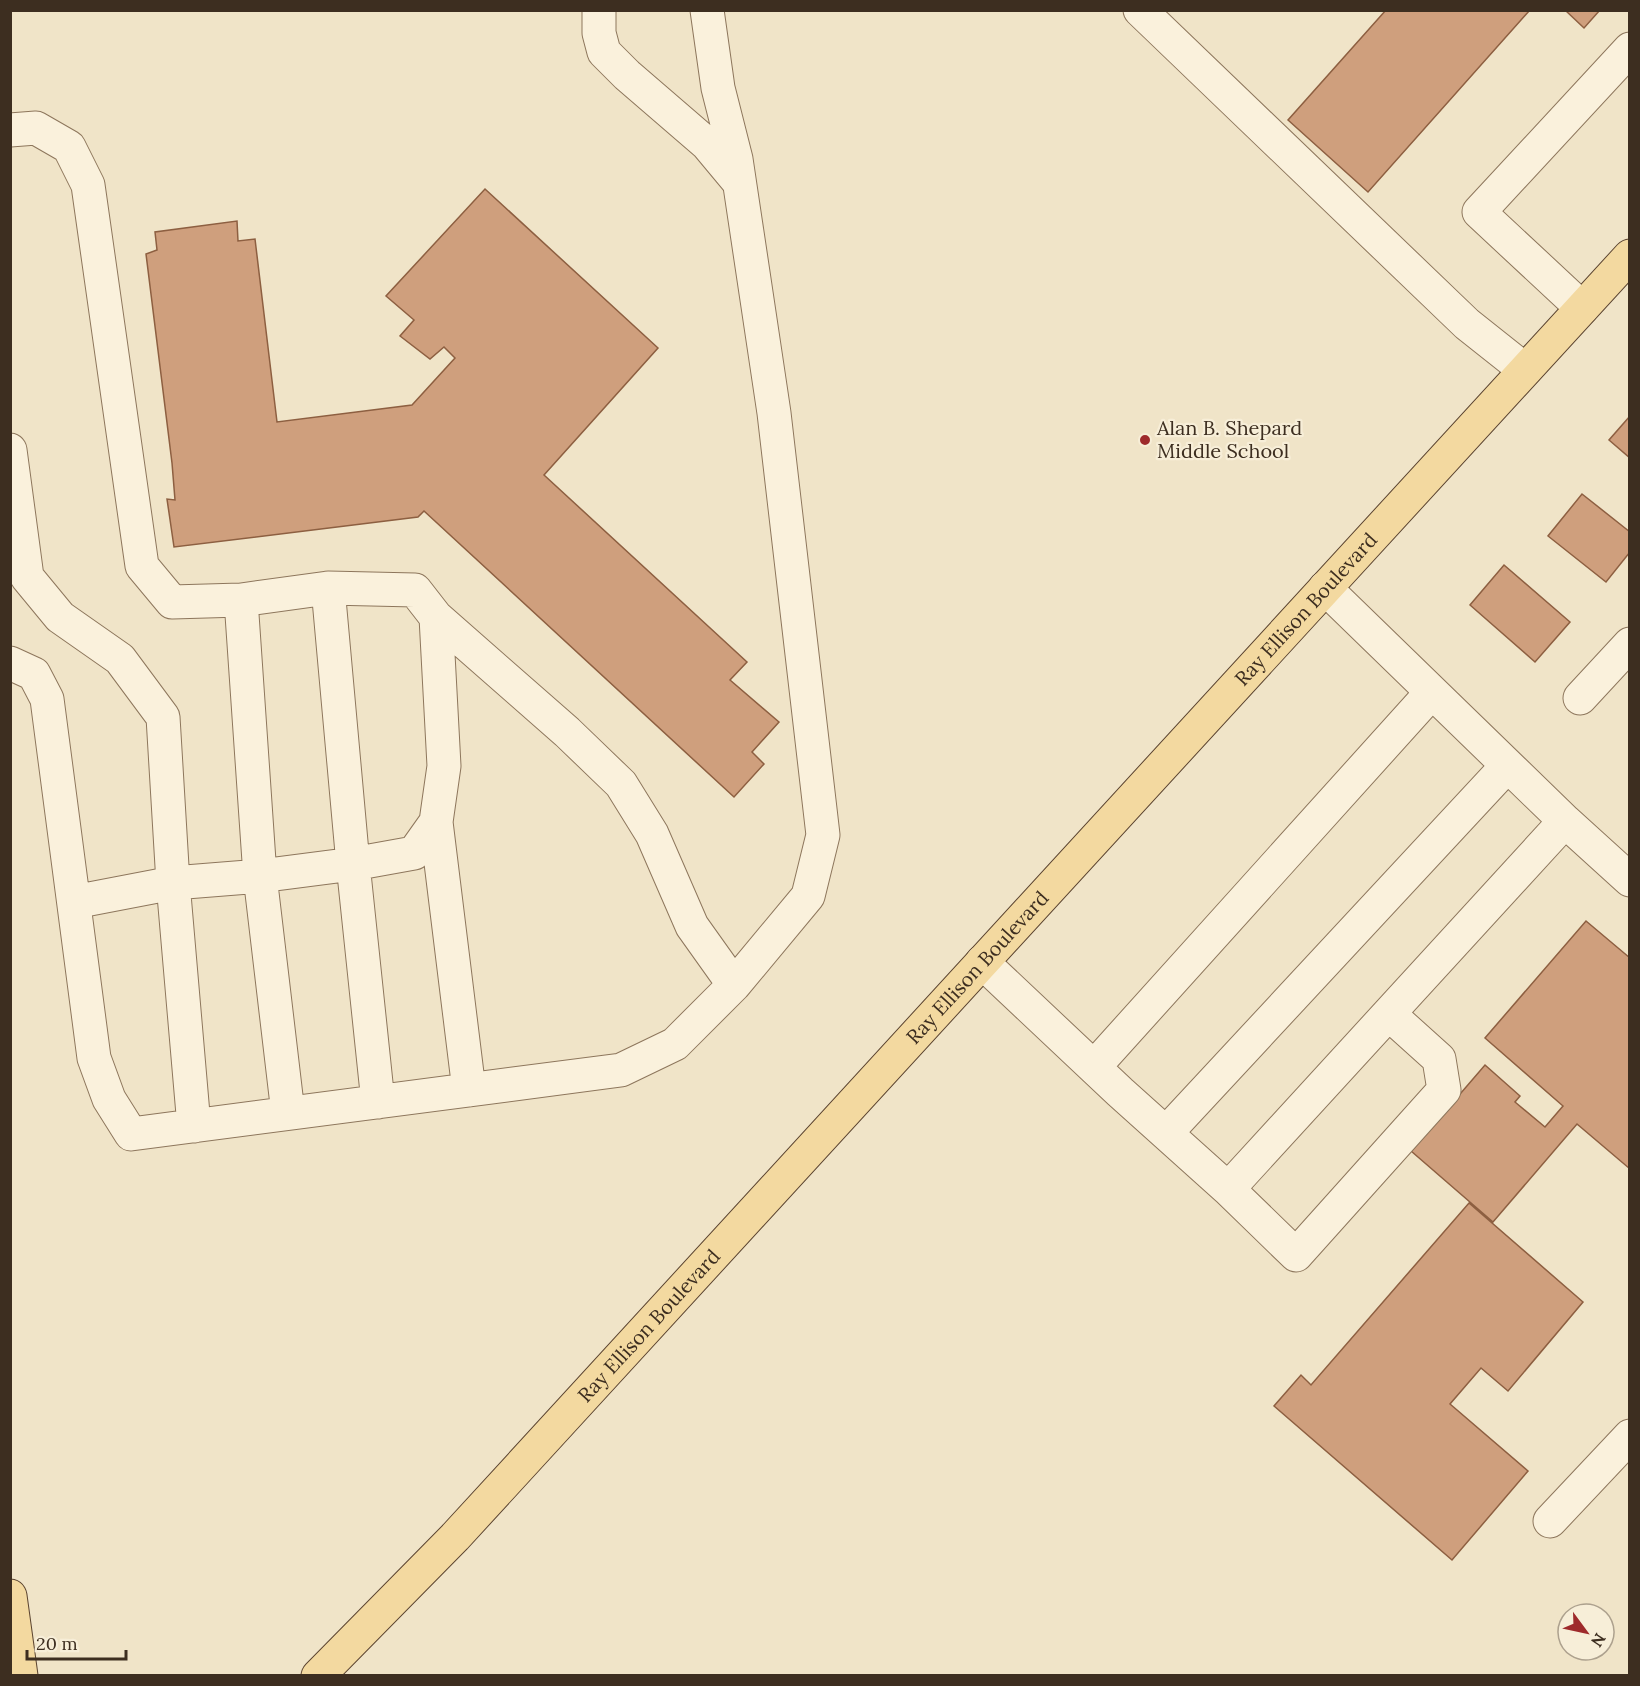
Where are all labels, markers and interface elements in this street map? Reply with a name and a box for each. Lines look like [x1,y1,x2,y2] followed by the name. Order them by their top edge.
[1156,415,1302,463] place label: Alan B. Shepard Middle School
[1138,433,1152,447] marker: Alan B. Shepard Middle School
[1229,527,1382,691] street label: Ray Ellison Boulevard
[901,885,1053,1049] street label: Ray Ellison Boulevard
[572,1244,725,1407] street label: Ray Ellison Boulevard
[1556,1602,1616,1662] north arrow
[27,1623,126,1661] scale bar
[1587,1630,1610,1651] text: N
[36,1632,78,1655] text: 20 m

